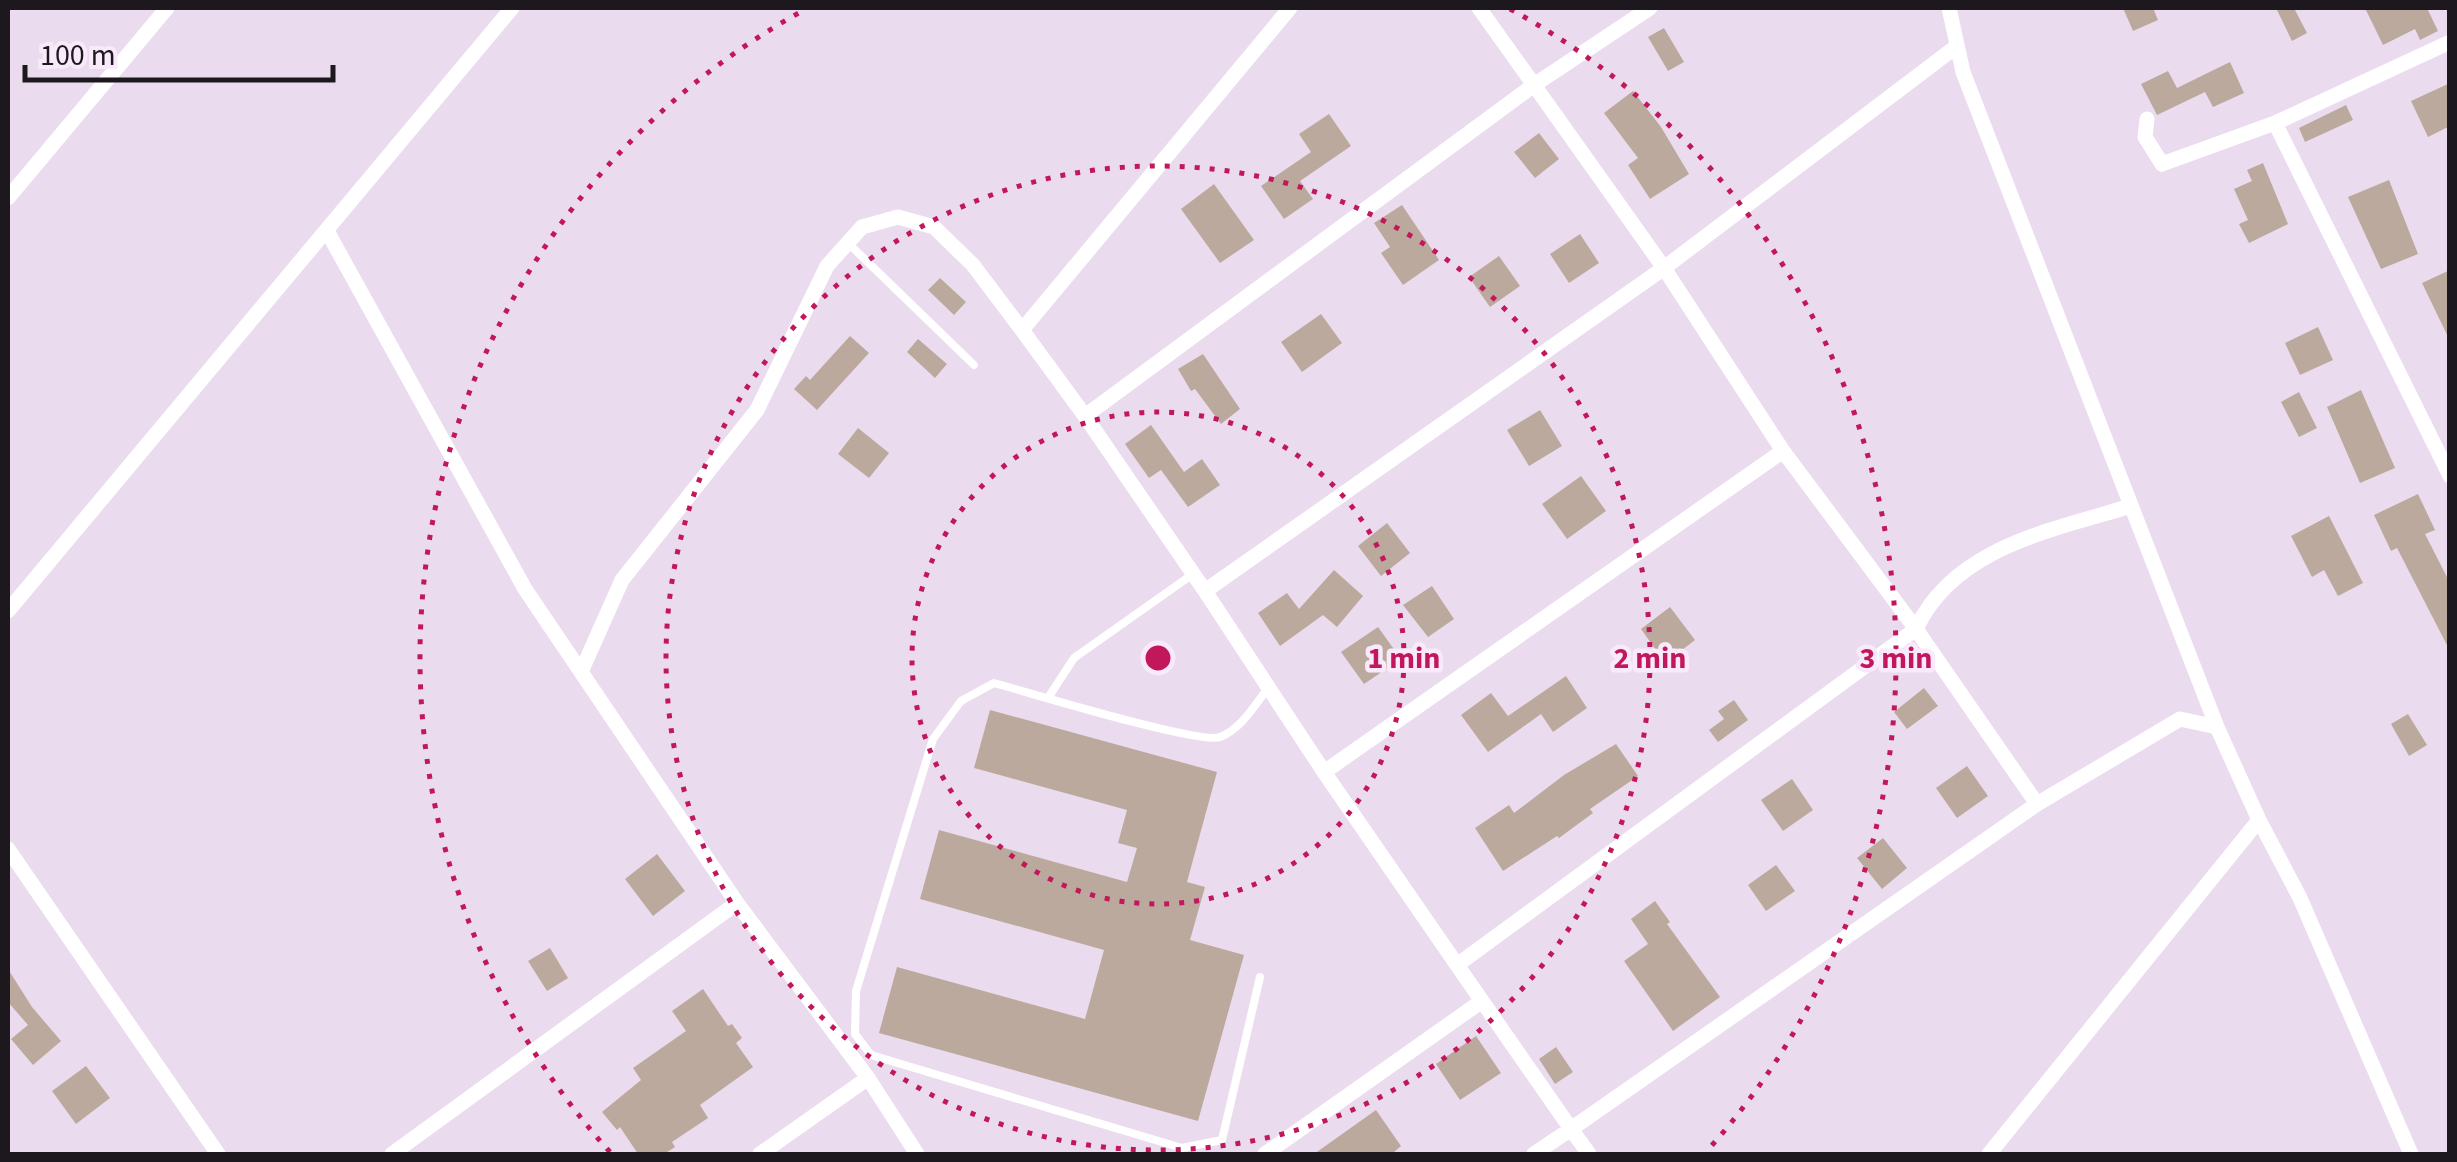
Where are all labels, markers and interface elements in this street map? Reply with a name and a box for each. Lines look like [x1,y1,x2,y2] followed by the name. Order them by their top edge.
[25,20,332,82] scale bar
[40,34,116,77] text: 100 m
[1368,637,1441,680] text: 1 min
[1614,637,1687,680] text: 2 min
[1860,637,1933,680] text: 3 min
[1140,640,1176,676] centre of rings

